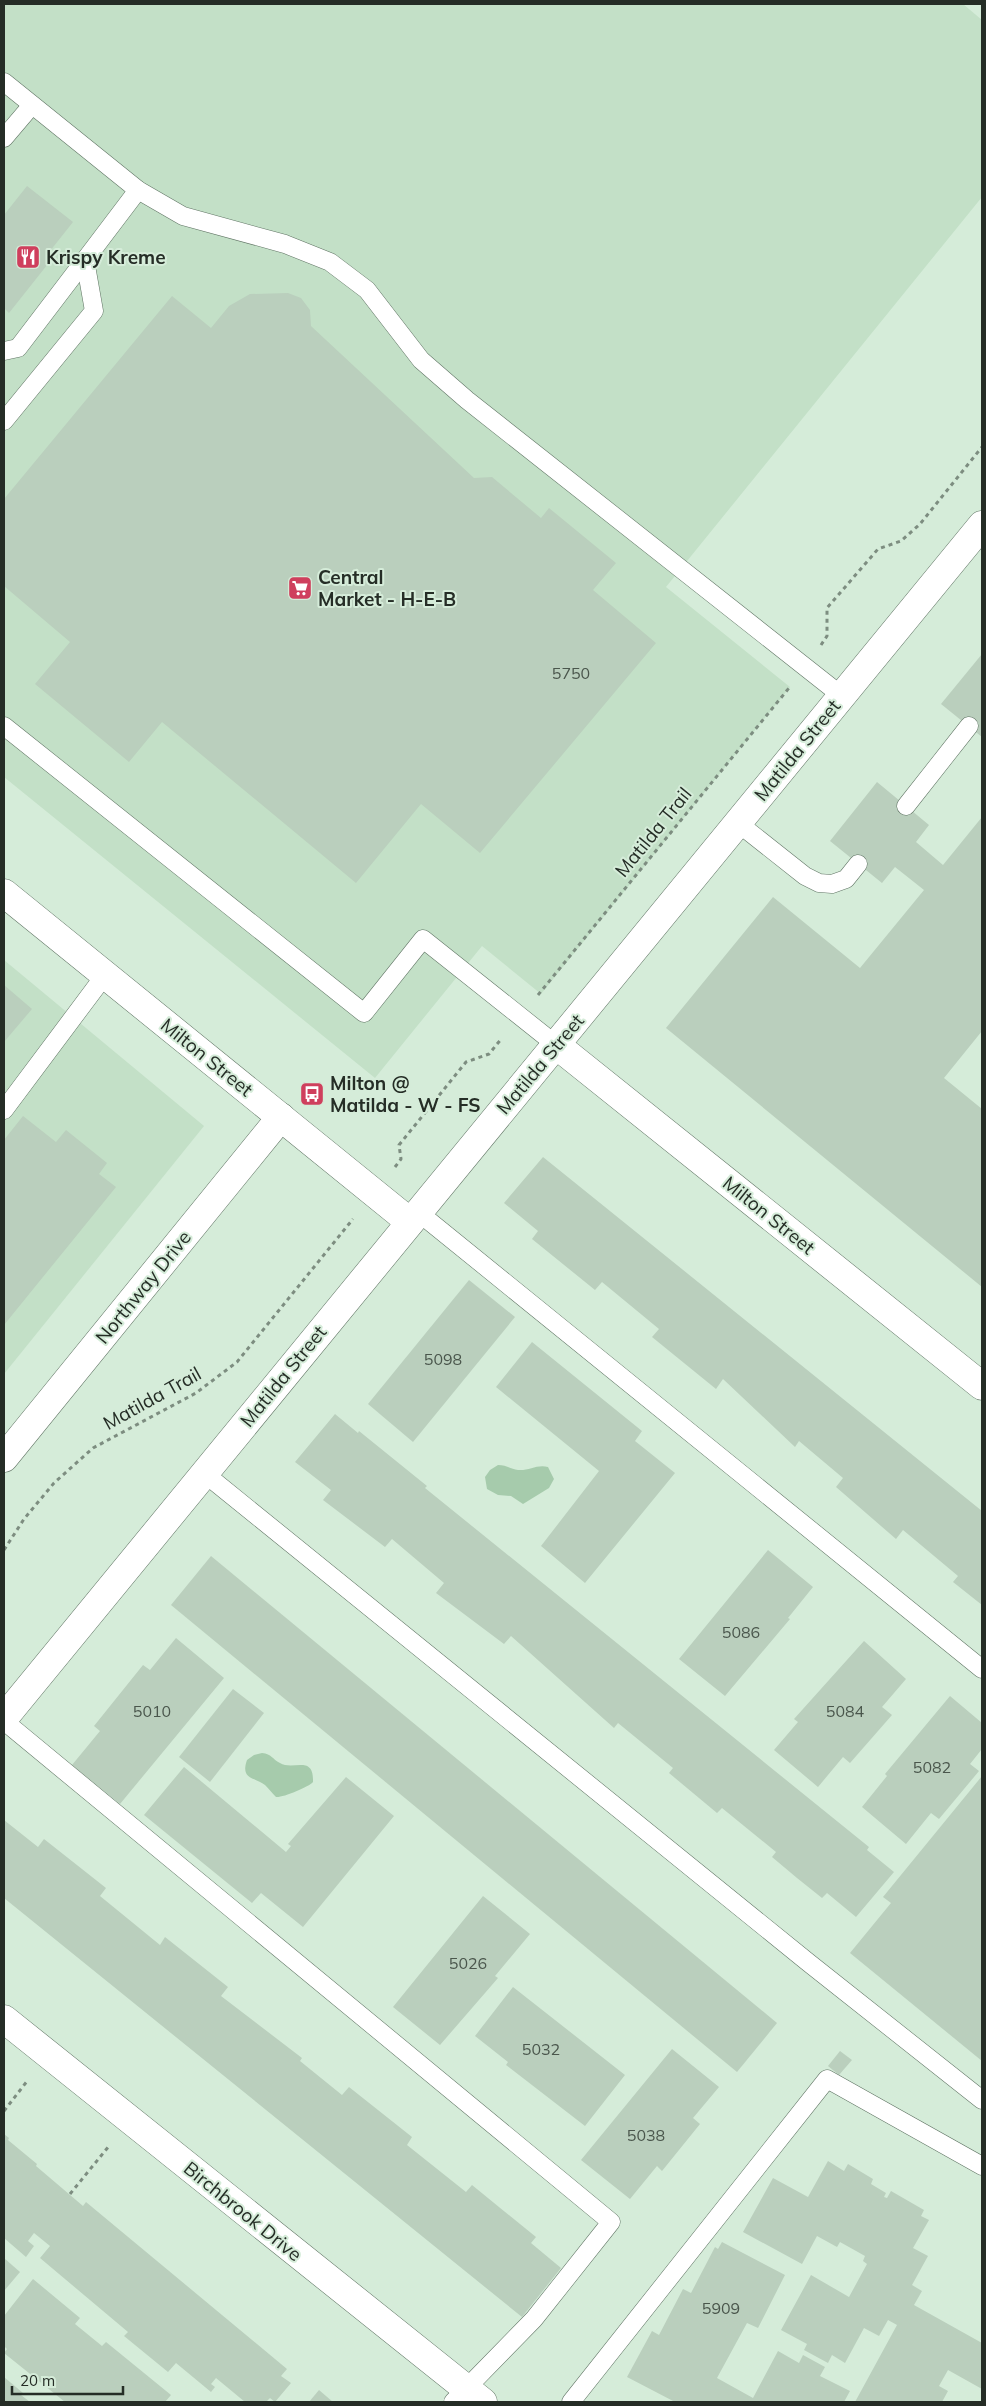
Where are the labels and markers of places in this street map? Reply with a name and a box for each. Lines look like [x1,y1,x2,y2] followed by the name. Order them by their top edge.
[15,244,41,270] restaurant icon: Krispy Kreme
[46,245,166,269] place label: Krispy Kreme
[318,565,456,611] place label: Central Market - H-E-B
[287,575,313,601] supermarket icon: Central Market - H-E-B
[330,1071,481,1117] place label: Milton @ Matilda - W - FS
[299,1081,325,1107] bus stop icon: Milton @ Matilda - W - FS

